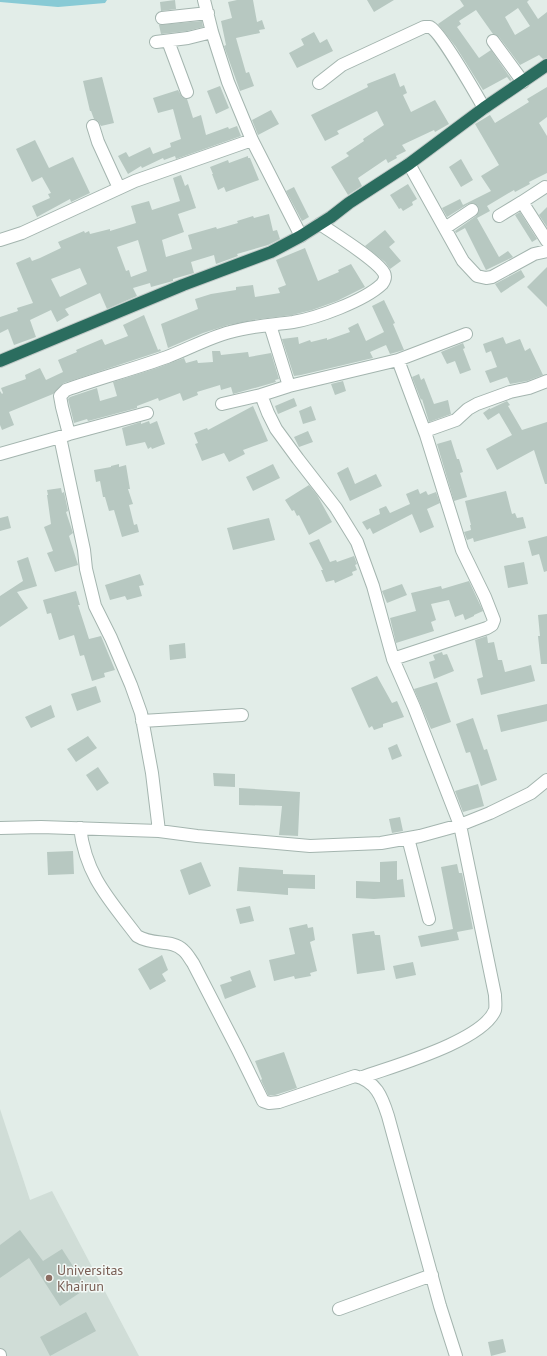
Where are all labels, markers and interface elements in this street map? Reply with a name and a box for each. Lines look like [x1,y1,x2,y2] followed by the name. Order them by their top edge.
[57,1261,123,1295] place label: Universitas Khairun
[44,1273,54,1283] marker: Universitas Khairun

